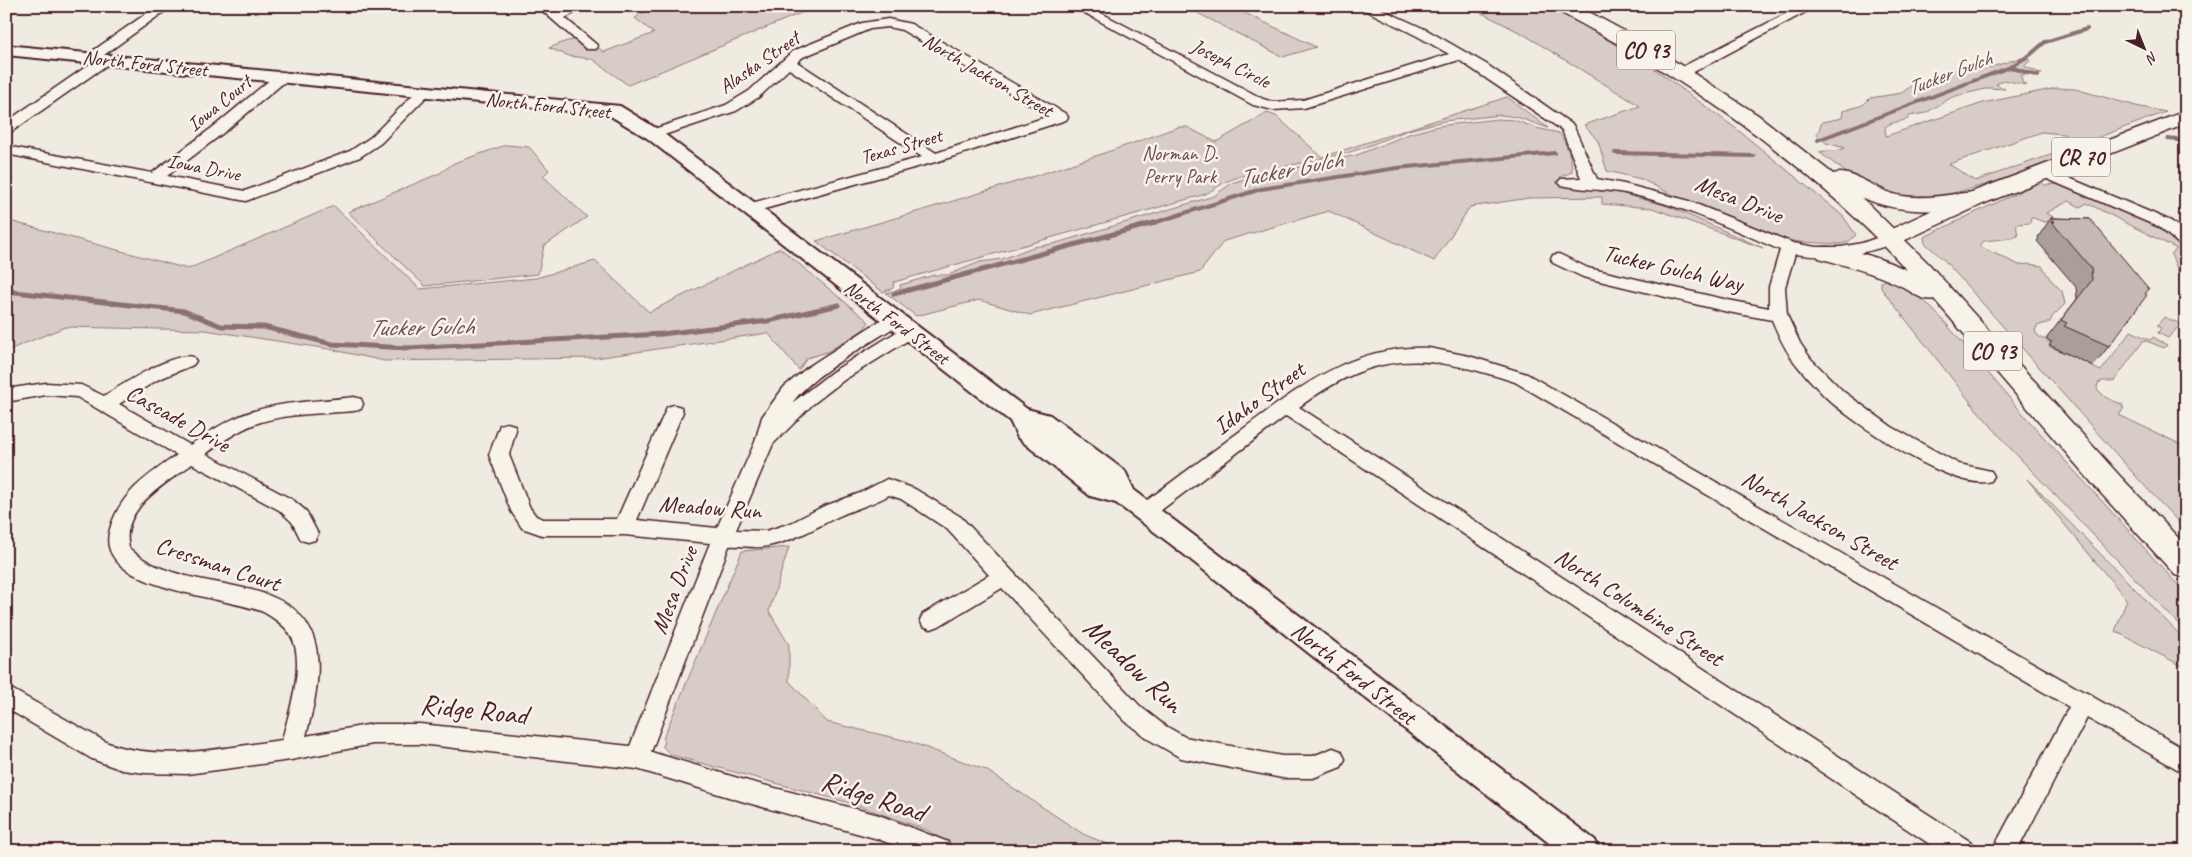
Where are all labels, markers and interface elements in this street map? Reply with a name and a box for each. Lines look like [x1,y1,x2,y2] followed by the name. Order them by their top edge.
[2120,22,2170,72] north arrow
[714,24,807,99] street label: Alaska Street
[918,28,1059,124] street label: North Jackson Street
[1617,30,1675,70] road number: CO 93
[1186,33,1276,95] street label: Joseph Circle
[1903,44,1996,101] water label: Tucker Gulch
[81,45,211,83] street label: North Ford Street
[2142,48,2161,68] text: N
[182,68,259,137] street label: Iowa Court
[484,87,614,125] street label: North Ford Street
[858,122,947,170] street label: Texas Street
[2052,138,2110,176] road number: CR 70
[1142,141,1218,189] park label: Norman D. Perry Park
[1235,143,1347,195] water label: Tucker Gulch
[165,148,244,187] street label: Iowa Drive
[1691,168,1789,231] street label: Mesa Drive
[1600,237,1748,299] street label: Tucker Gulch Way
[839,275,956,372] street label: North Ford Street
[368,310,476,344] water label: Tucker Gulch
[1964,332,2022,371] road number: CO 93
[1207,353,1312,441] street label: Idaho Street
[121,377,237,460] street label: Cascade Drive
[1737,463,1905,578] street label: North Jackson Street
[658,488,763,526] street label: Meadow Run
[152,530,286,599] street label: Cressman Court
[644,540,705,638] street label: Mesa Drive
[1549,541,1731,674] street label: North Columbine Street
[1076,610,1193,723] street label: Meadow Run
[1285,615,1424,732] street label: North Ford Street
[418,685,534,734] street label: Ridge Road
[817,762,935,832] street label: Ridge Road

